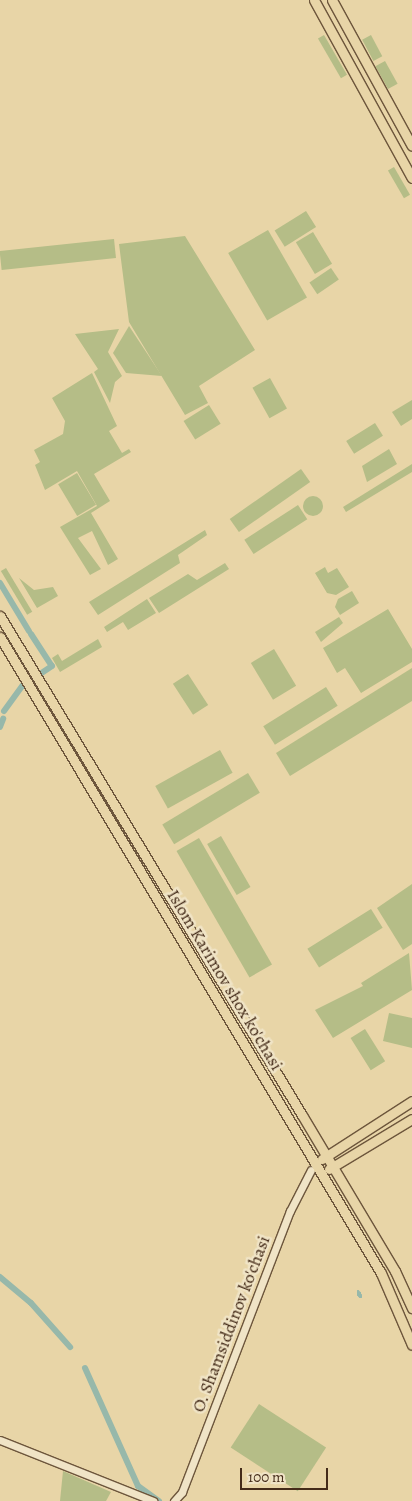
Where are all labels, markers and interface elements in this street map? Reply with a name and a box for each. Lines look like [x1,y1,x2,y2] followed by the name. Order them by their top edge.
[162,886,288,1074] street label: Islom Karimov shox ko'chasi
[187,1233,275,1415] street label: O. Shamsiddinov ko'chasi
[242,1458,330,1490] scale bar
[248,1467,285,1487] text: 100 m

